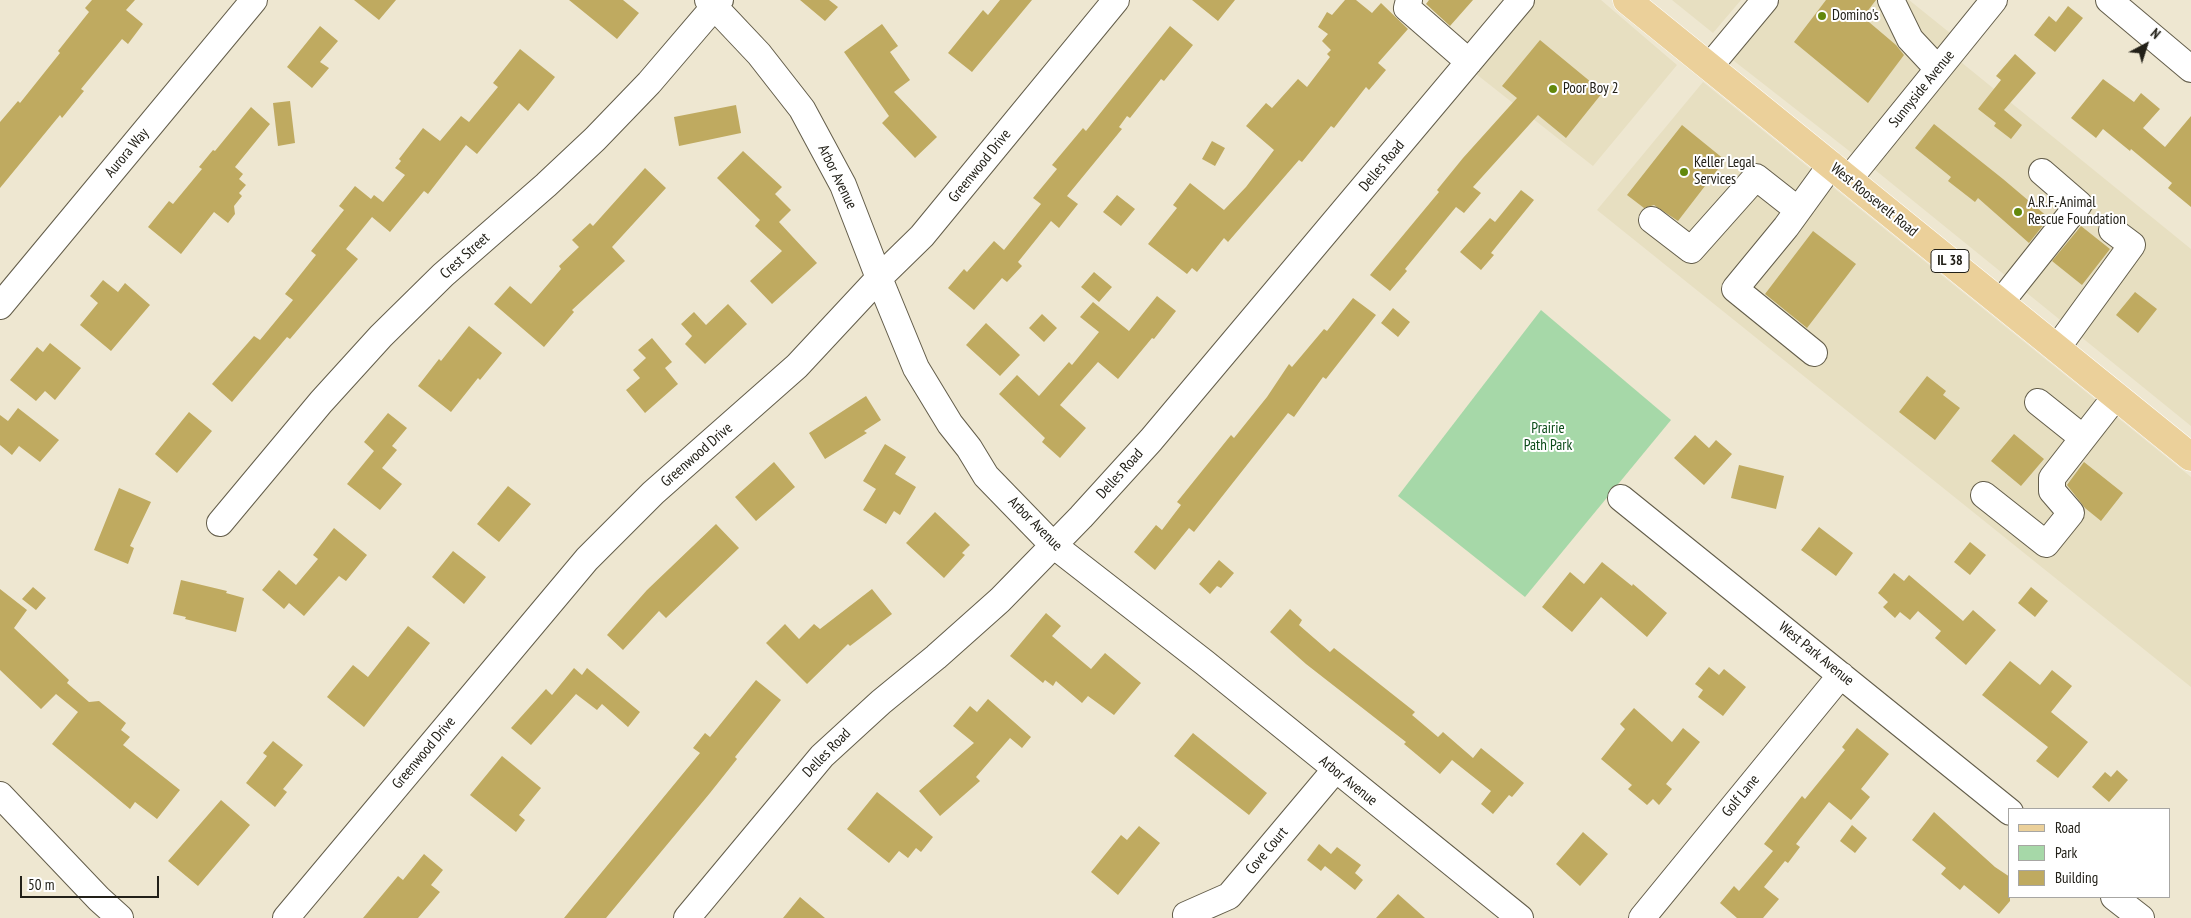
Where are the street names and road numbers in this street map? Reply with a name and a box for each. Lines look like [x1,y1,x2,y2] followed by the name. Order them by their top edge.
[1885,47,1959,131] street label: Sunnyside Avenue
[101,125,153,181] street label: Aurora Way
[945,126,1015,206] street label: Greenwood Drive
[1355,137,1409,195] street label: Delles Road
[814,142,860,212] street label: Arbor Avenue
[1827,159,1921,241] street label: West Roosevelt Road
[437,229,493,283] street label: Crest Street
[1931,250,1969,272] road number: IL 38
[658,419,736,491] street label: Greenwood Drive
[1093,445,1147,503] street label: Delles Road
[1004,493,1066,555] street label: Arbor Avenue
[1775,618,1857,690] street label: West Park Avenue
[389,713,459,793] street label: Greenwood Drive
[799,725,855,781] street label: Delles Road
[1315,752,1381,810] street label: Arbor Avenue
[1719,771,1763,821] street label: Golf Lane
[1242,824,1292,878] street label: Cove Court

